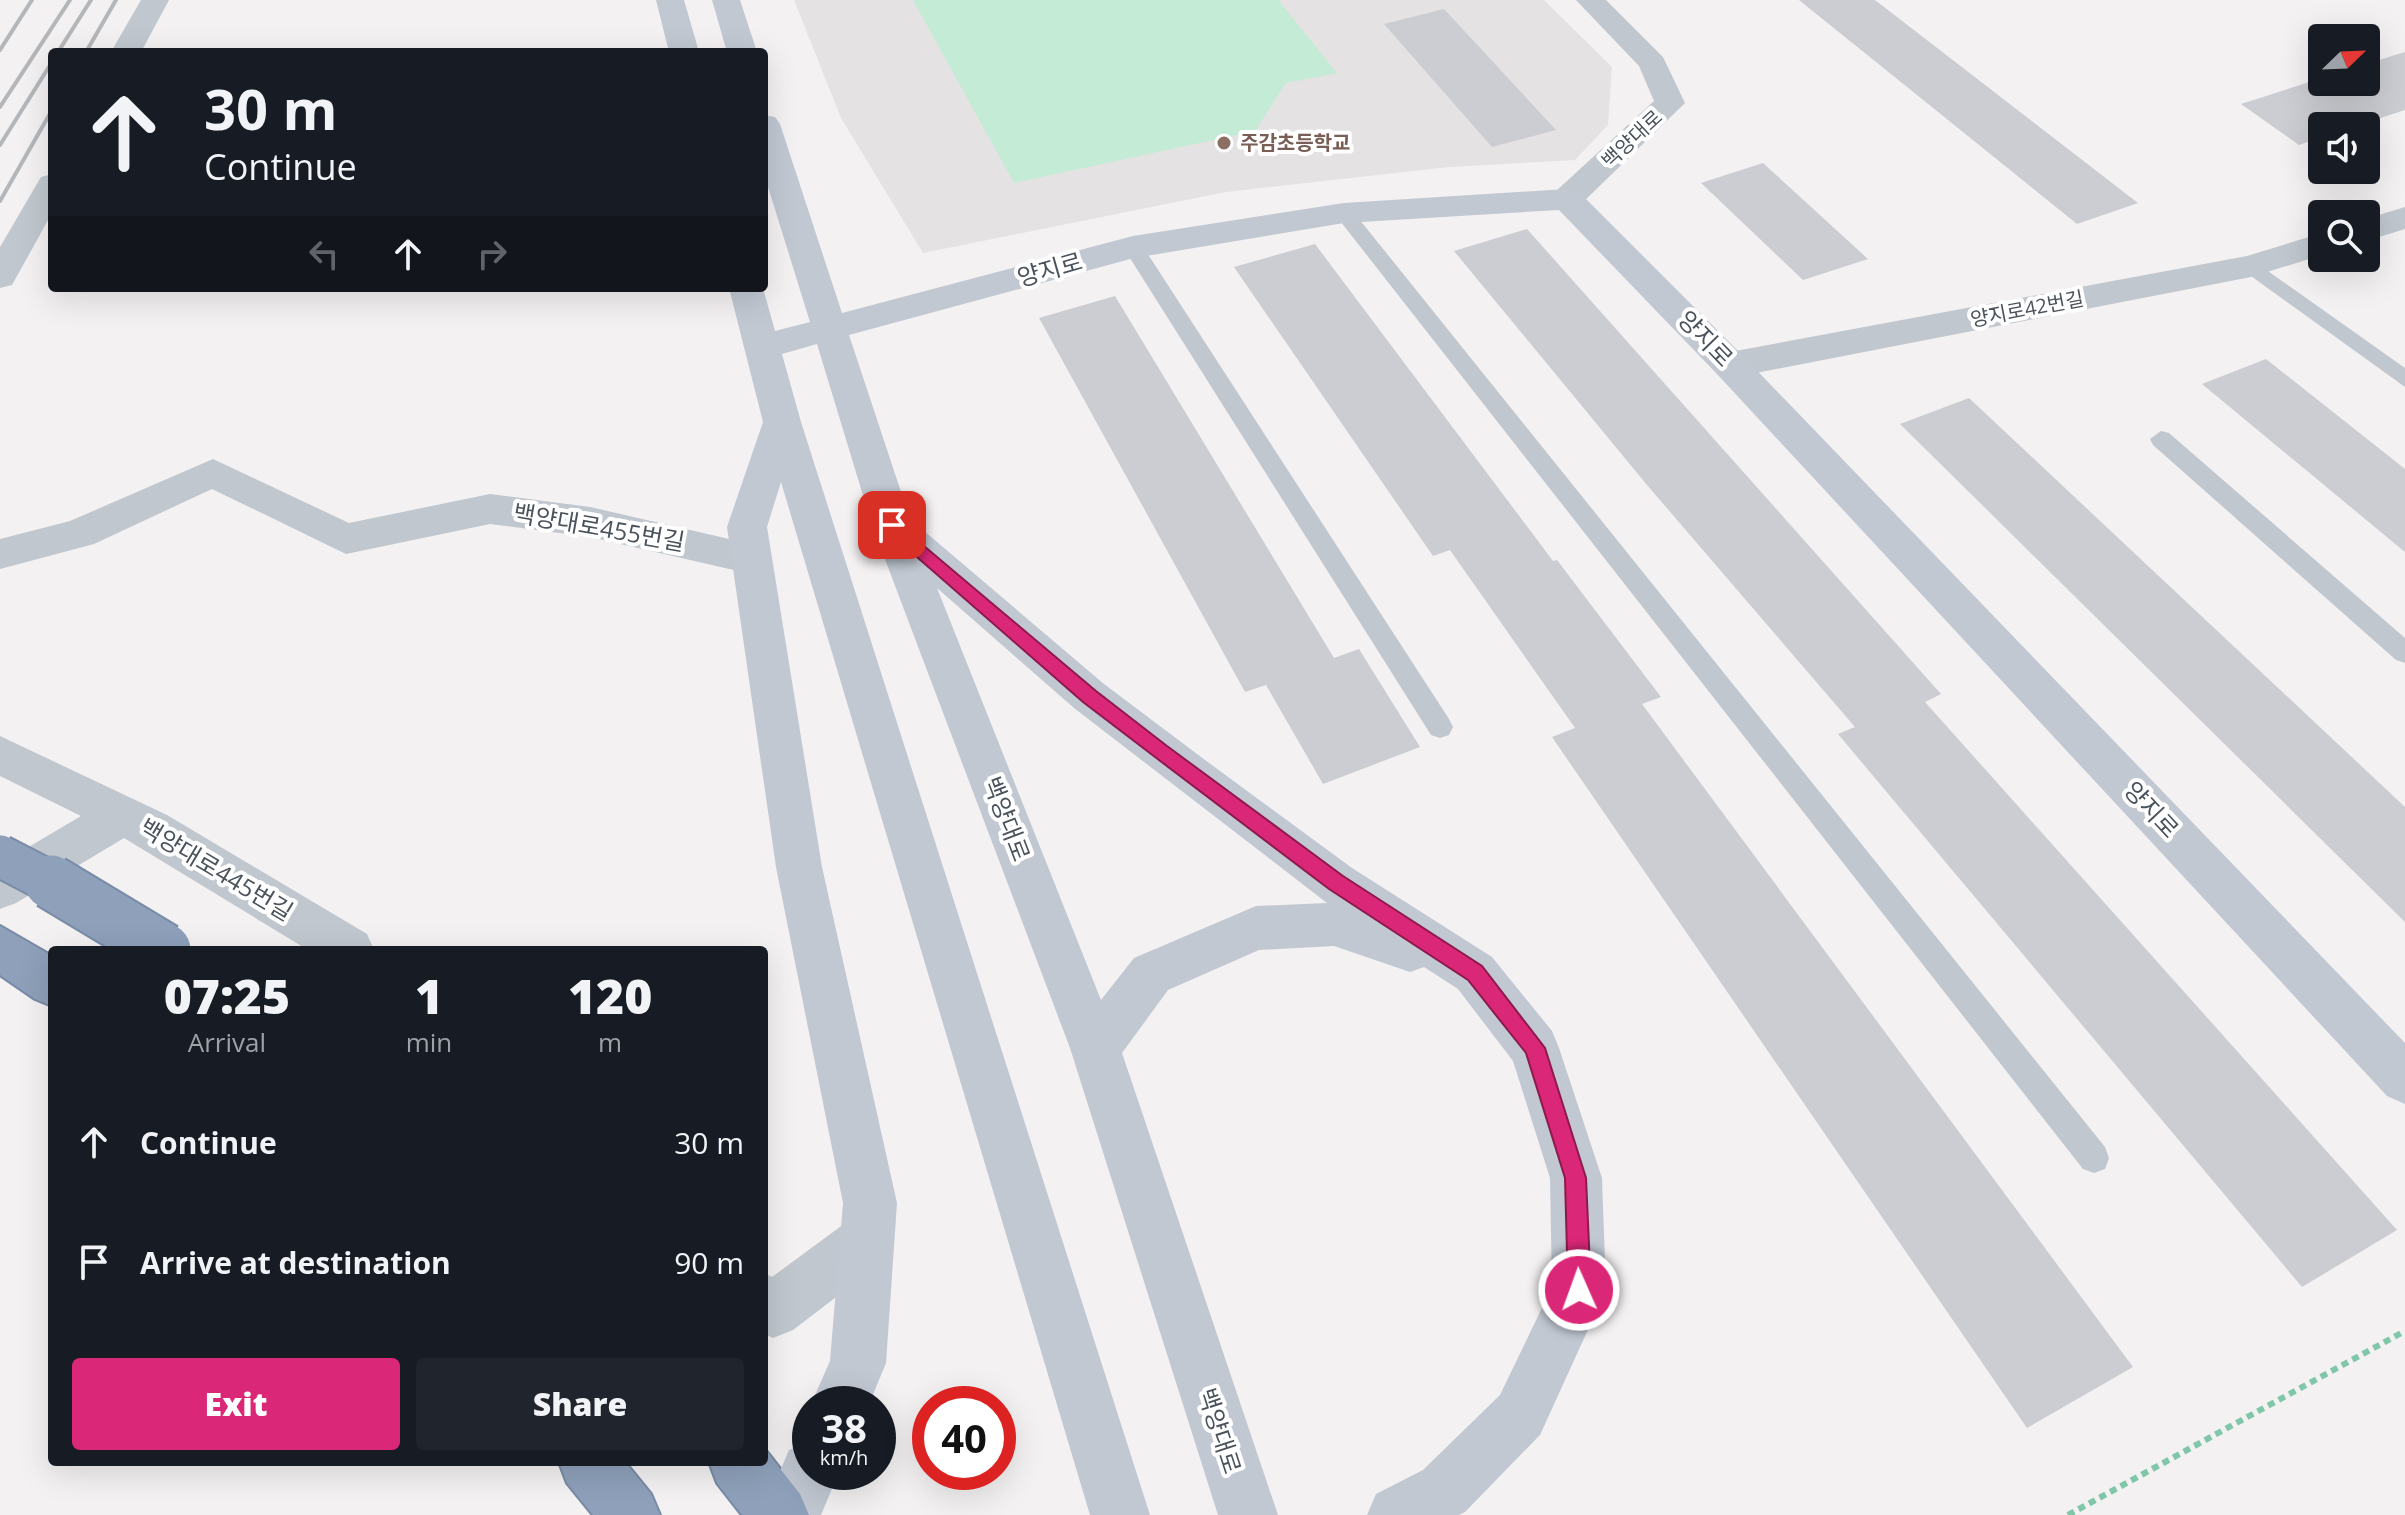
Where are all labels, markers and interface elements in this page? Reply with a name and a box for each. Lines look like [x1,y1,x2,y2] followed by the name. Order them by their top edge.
[2308,24,2380,96] north arrow
[2308,24,2380,272] map controls
[204,70,338,146] text: 30 m
[72,80,176,184] icon: ahead
[1596,104,1668,174] street label: 백양대로
[2308,112,2380,184] button: sound
[1240,129,1350,156] place label: 주감초등학교
[1215,134,1233,152] marker: 주감초등학교
[204,142,357,191] text: Continue
[2308,200,2380,272] button: search
[302,232,346,276] icon: left
[386,232,430,276] icon: ahead
[470,232,514,276] icon: right
[1013,244,1086,294] street label: 양지로
[1968,284,2086,333] street label: 양지로42번길
[1671,303,1741,373] street label: 양지로
[858,491,926,559] pin
[511,495,688,558] street label: 백양대로455번길
[870,503,914,547] icon: arrive
[976,771,1039,866] street label: 백양대로
[2117,773,2187,844] street label: 양지로
[134,810,300,928] street label: 백양대로445번길
[164,963,290,1028] text: 07:25
[415,963,443,1028] text: 1
[568,963,652,1028] text: 120
[188,1024,266,1060] text: Arrival
[406,1024,452,1060] text: min
[598,1024,622,1060] text: m
[72,1120,116,1164] icon: ahead
[140,1122,277,1163] text: Continue
[674,1122,744,1163] text: 30 m
[72,1240,116,1284] icon: arrive
[140,1242,451,1283] text: Arrive at destination
[674,1242,744,1283] text: 90 m
[1537,1248,1621,1332] position arrow
[72,1358,400,1450] button: Exit
[416,1358,744,1450] button: Share
[1191,1383,1250,1478] street label: 백양대로
[912,1386,1016,1490] speed limit sign: 40
[821,1400,867,1455] text: 38
[820,1444,868,1471] text: km/h

